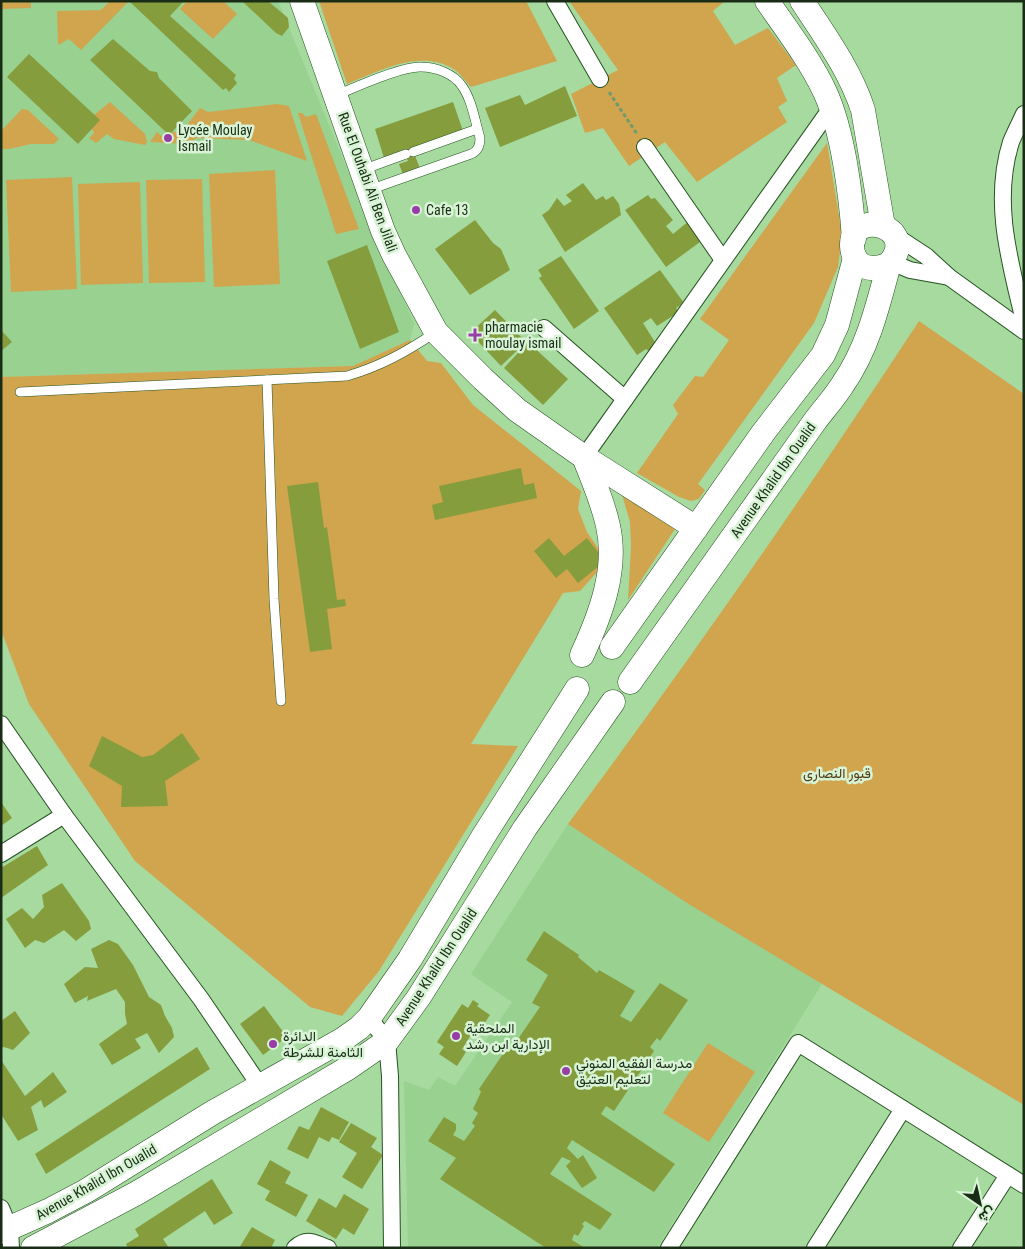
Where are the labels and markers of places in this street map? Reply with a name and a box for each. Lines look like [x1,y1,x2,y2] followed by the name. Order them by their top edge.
[178,122,252,154] place label: Lycée Moulay Ismail
[162,132,174,144] marker: Lycée Moulay Ismail
[426,202,469,218] place label: Cafe 13
[410,204,422,216] marker: Cafe 13
[485,319,561,351] place label: pharmacie moulay ismail
[469,329,481,341] marker: pharmacie moulay ismail
[466,1020,550,1054] place label: الملحقية الإدارية ابن رشد
[283,1028,363,1061] place label: الدائرة الثامنة للشرطة
[450,1030,462,1042] marker: الملحقية الإدارية ابن رشد
[267,1038,279,1050] marker: الدائرة الثامنة للشرطة
[576,1055,692,1088] place label: مدرسة الفقيه المنوني لتعليم العتيق
[560,1065,572,1077] marker: مدرسة الفقيه المنوني لتعليم العتيق

